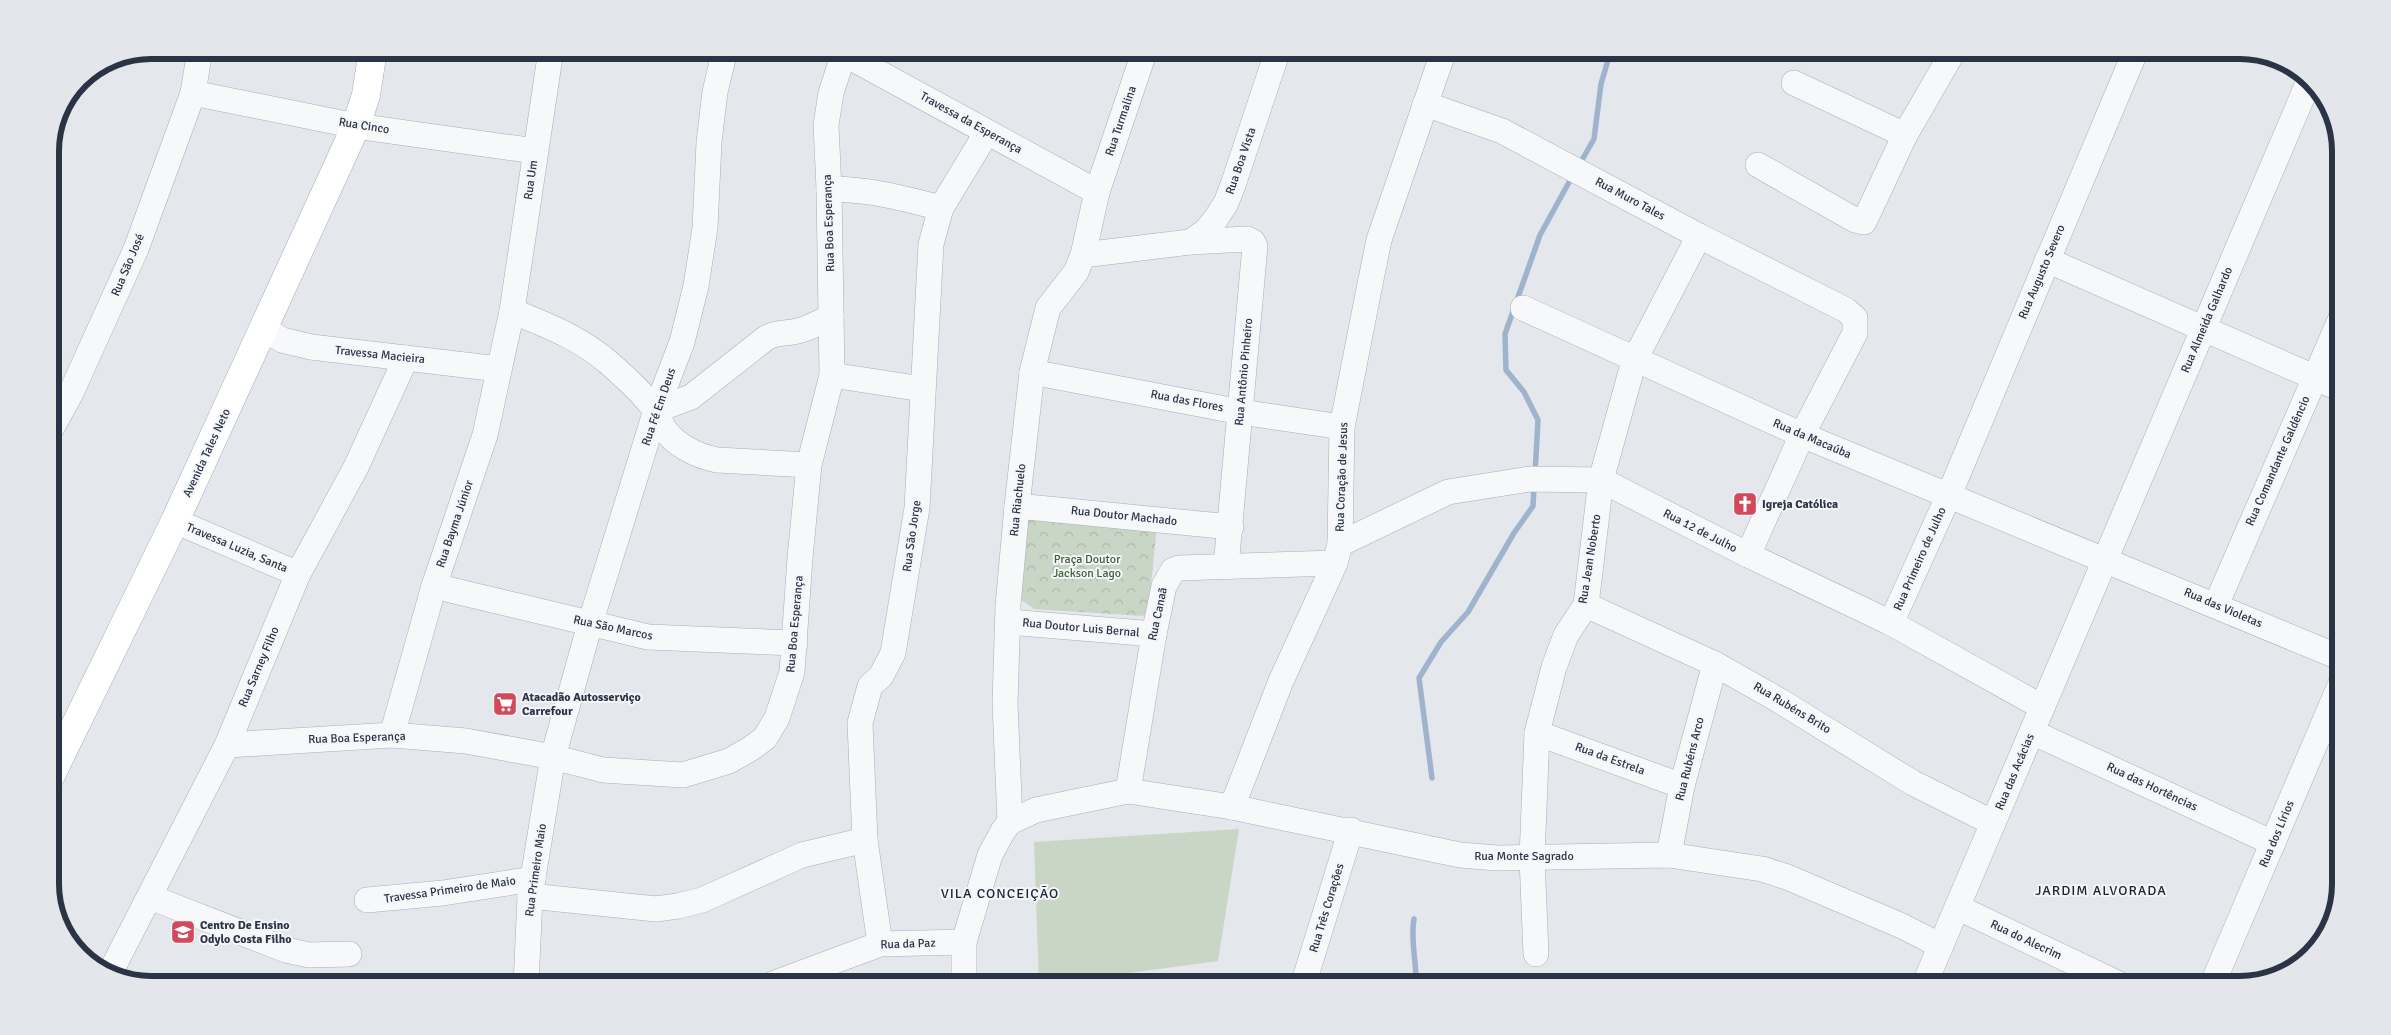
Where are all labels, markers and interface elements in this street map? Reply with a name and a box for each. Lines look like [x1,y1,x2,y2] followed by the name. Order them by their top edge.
[1102,84,1140,158] street label: Rua Turmalina
[917,89,1025,157] street label: Travessa da Esperança
[338,115,390,137] street label: Rua Cinco
[1222,125,1260,197] street label: Rua Boa Vista
[521,159,541,201] street label: Rua Um
[820,174,838,272] street label: Rua Boa Esperança
[1592,174,1668,224] street label: Rua Muro Tales
[2015,222,2069,322] street label: Rua Augusto Severo
[108,231,148,299] street label: Rua São José
[2178,265,2236,375] street label: Rua Almeida Galhardo
[1232,318,1256,426] street label: Rua Antônio Pinheiro
[334,343,426,367] street label: Travessa Macieira
[639,366,679,448] street label: Rua Fé Em Deus
[1149,387,1225,415] street label: Rua das Flores
[2242,394,2314,528] street label: Rua Comandante Galdêncio
[180,406,234,500] street label: Avenida Tales Neto
[1771,416,1853,462] street label: Rua da Macaúba
[1333,422,1351,532] street label: Rua Coração de Jesus
[1007,463,1029,537] street label: Rua Riachuelo
[433,478,477,570] street label: Rua Bayma Júnior
[1732,491,1758,517] church icon: Igreja Católica
[1762,497,1838,512] place label: Igreja Católica
[900,499,924,573] street label: Rua São Jorge
[1070,503,1178,529] street label: Rua Doutor Machado
[1890,505,1950,613] street label: Rua Primeiro de Julho
[1660,506,1740,556] street label: Rua 12 de Julho
[1576,513,1604,605] street label: Rua Jean Noberto
[184,520,290,576] street label: Travessa Luzia, Santa
[1053,552,1121,581] park label: Praça Doutor Jackson Lago
[783,575,807,673] street label: Rua Boa Esperança
[2181,585,2265,631] street label: Rua das Violetas
[1145,586,1171,642] street label: Rua Canaã
[572,612,654,644] street label: Rua São Marcos
[1022,615,1141,641] street label: Rua Doutor Luis Bernal
[235,625,283,709] street label: Rua Sarney Filho
[1751,679,1833,737] street label: Rua Rubéns Brito
[522,690,641,719] place label: Atacadão Autosserviço Carrefour
[492,691,518,717] supermarket icon: Atacadão Autosserviço Carrefour
[1672,716,1708,802] street label: Rua Rubéns Arco
[308,729,406,747] street label: Rua Boa Esperança
[1992,731,2038,813] street label: Rua das Acácias
[1573,739,1647,779] street label: Rua da Estrela
[2104,759,2200,815] street label: Rua das Hortências
[2256,798,2298,870] street label: Rua dos Lírios
[522,822,550,918] street label: Rua Primeiro Maio
[1474,849,1574,864] street label: Rua Monte Sagrado
[1306,862,1348,954] street label: Rua Três Corações
[383,873,517,907] street label: Travessa Primeiro de Maio
[2035,882,2167,899] district label: JARDIM ALVORADA
[941,885,1059,902] district label: VILA CONCEIÇÃO
[1988,917,2064,963] street label: Rua do Alecrim
[200,918,292,947] place label: Centro De Ensino Odylo Costa Filho
[170,919,196,945] school or university icon: Centro De Ensino Odylo Costa Filho
[880,936,936,952] street label: Rua da Paz

